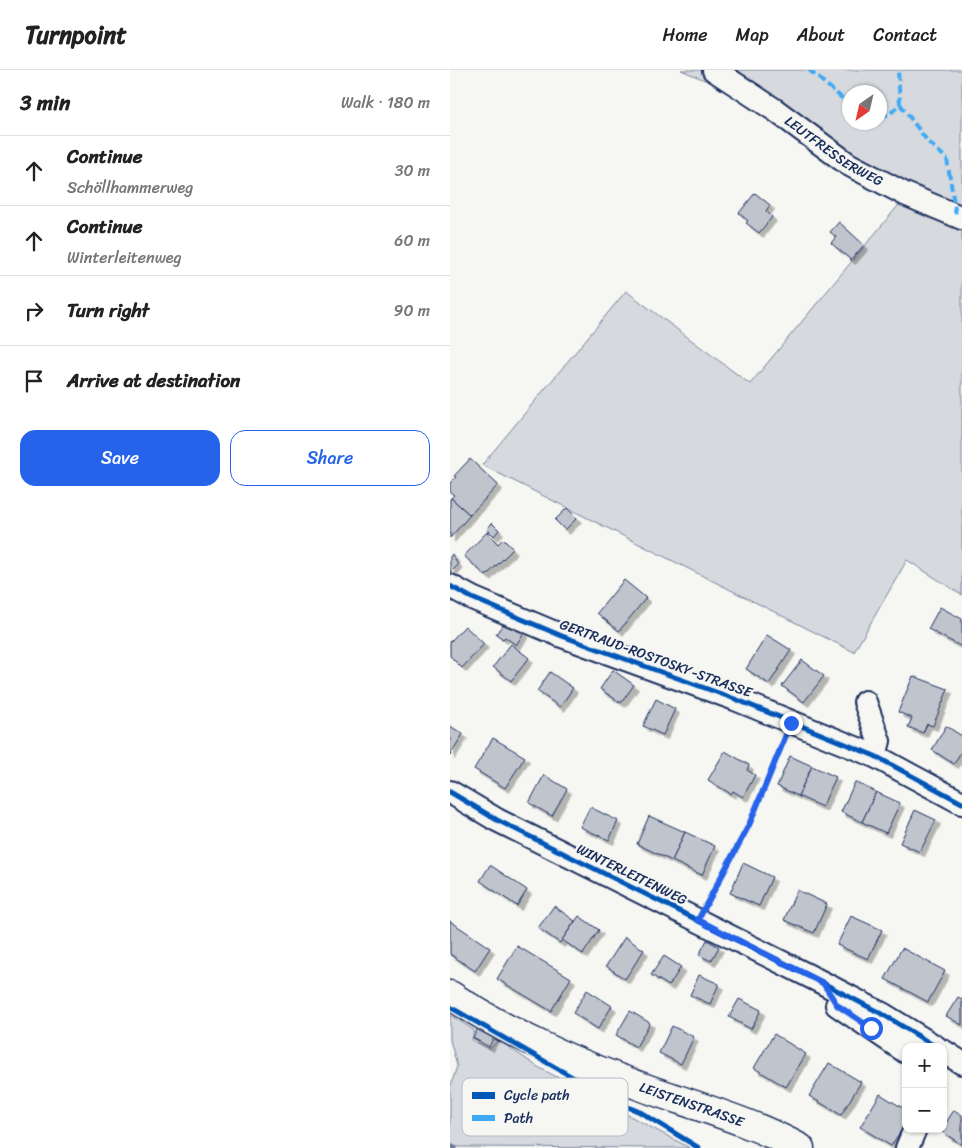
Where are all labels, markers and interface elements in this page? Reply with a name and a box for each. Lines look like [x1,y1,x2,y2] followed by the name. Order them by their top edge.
[25,14,127,56] text: Turnpoint
[663,19,708,51] text: Home
[736,19,769,51] text: Map
[797,19,845,51] text: About
[873,19,937,51] text: Contact
[20,84,70,122] text: 3 min
[842,85,887,130] north arrow
[341,88,430,117] text: Walk · 180 m
[779,109,888,194] street label: LEUTFRESSERWEG
[67,140,143,173] text: Continue
[395,156,430,185] text: 30 m
[20,157,48,185] icon: ahead
[67,173,193,202] text: Schöllhammerweg
[67,210,143,243] text: Continue
[394,226,430,255] text: 60 m
[20,227,48,255] icon: ahead
[67,243,182,272] text: Winterleitenweg
[67,294,149,327] text: Turn right
[394,296,430,325] text: 90 m
[20,297,48,325] icon: right
[67,364,240,397] text: Arrive at destination
[20,367,48,395] icon: arrive
[20,430,220,486] button: Save
[230,430,430,486] button: Share
[556,612,757,705] street label: GERTRAUD-ROSTOSKY-STRASSE
[780,712,803,735] route end
[572,837,692,912] street label: WINTERLEITENWEG
[860,1017,883,1040] route start
[902,1043,947,1133] map controls
[902,1043,947,1088] button: +
[636,1075,749,1135] street label: LEISTENSTRASSE
[462,1078,628,1136] legend
[504,1083,570,1108] text: Cycle path
[902,1088,947,1133] button: −
[504,1106,533,1131] text: Path

